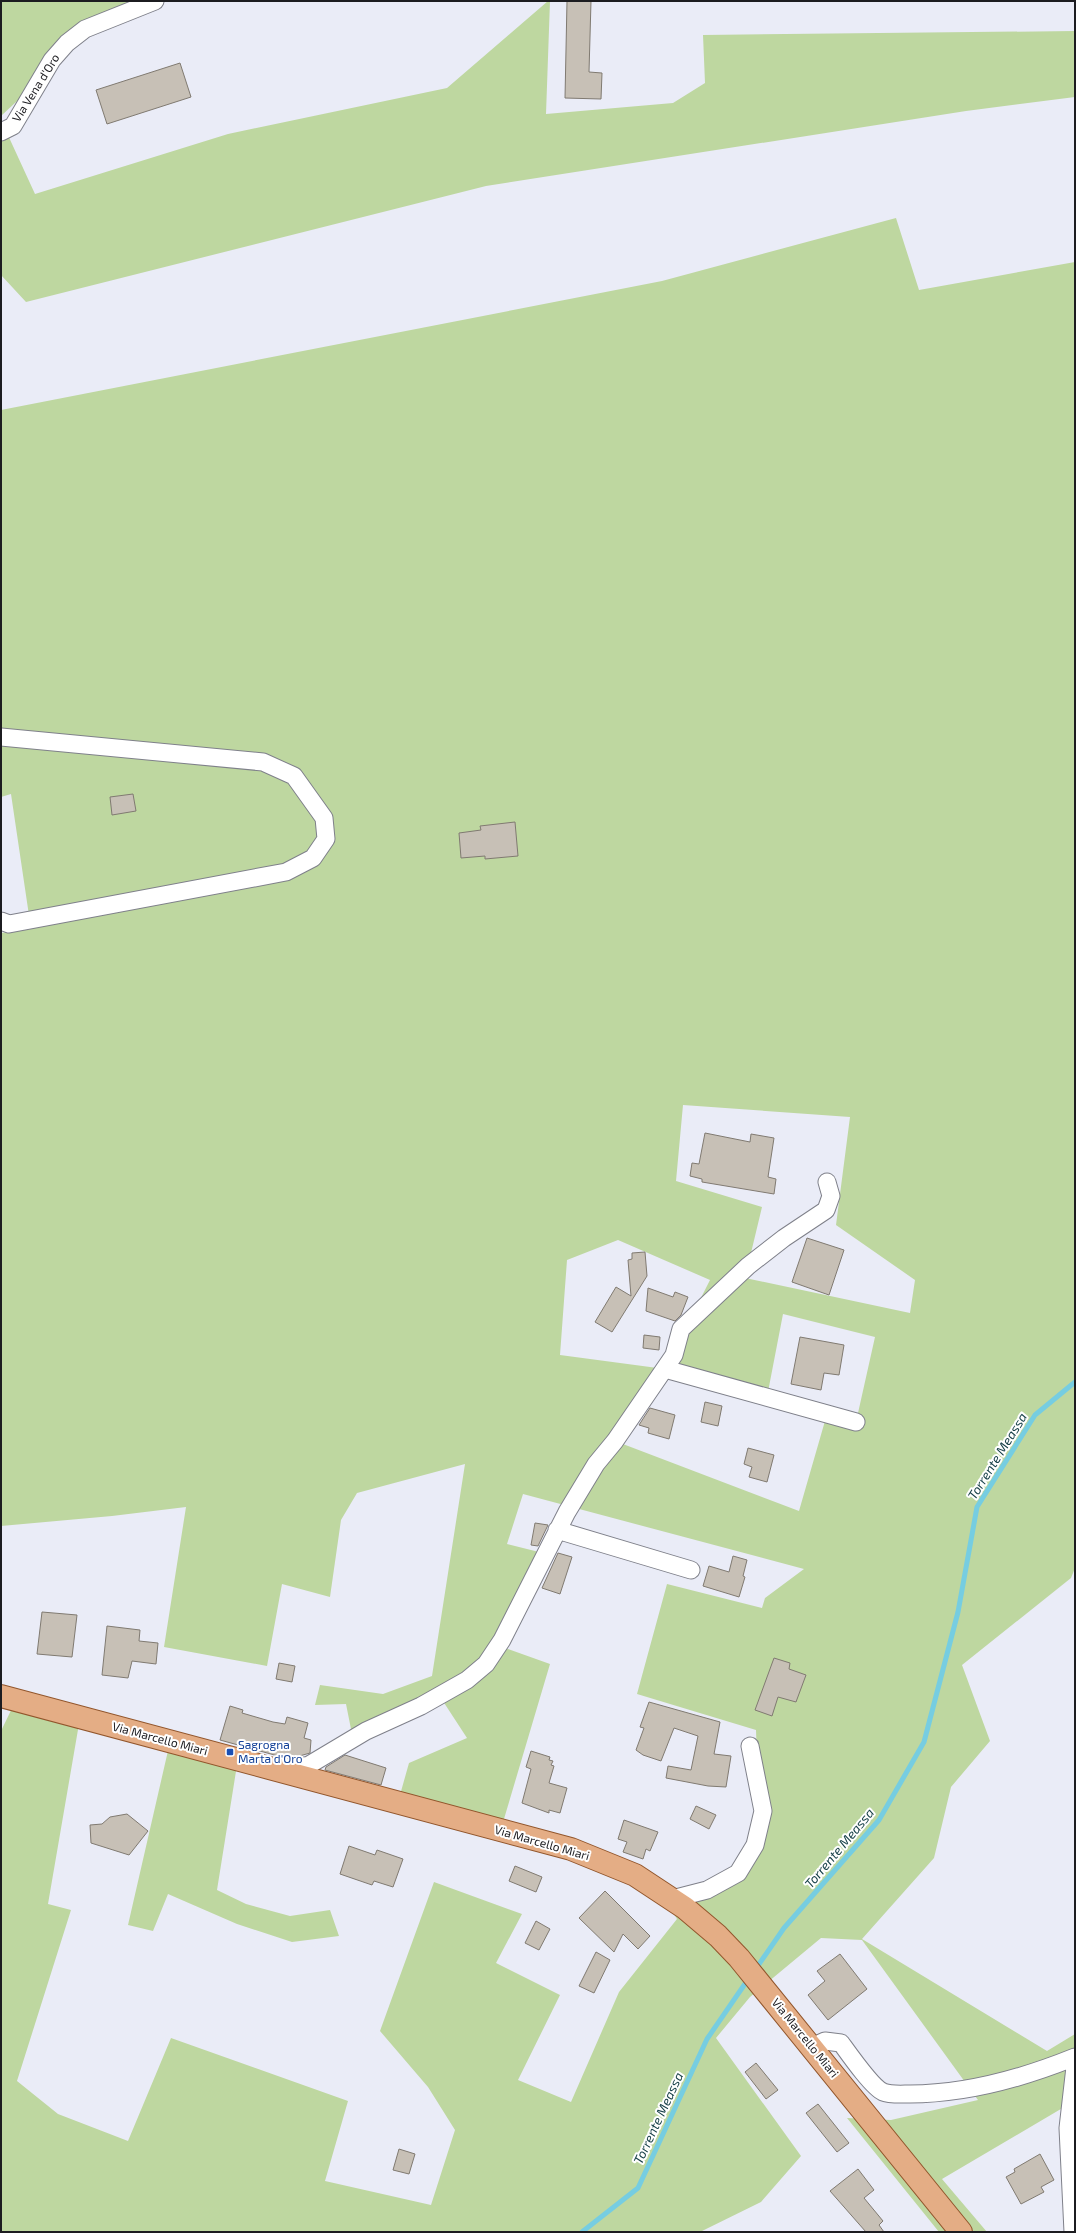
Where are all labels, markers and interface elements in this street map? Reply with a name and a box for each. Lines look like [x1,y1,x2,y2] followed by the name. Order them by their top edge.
[9,51,62,124] street label: Via Vena d'Oro
[964,1410,1030,1502] water label: Torrente Meassa
[111,1719,209,1757] street label: Via Marcello Miari
[238,1737,303,1765] place label: Sagrogna Marta d'Oro
[225,1747,235,1757] marker: Sagrogna Marta d'Oro
[801,1805,877,1891] water label: Torrente Meassa
[493,1822,591,1862] street label: Via Marcello Miari
[769,1995,842,2080] street label: Via Marcello Miari
[630,2070,686,2166] water label: Torrente Meassa

